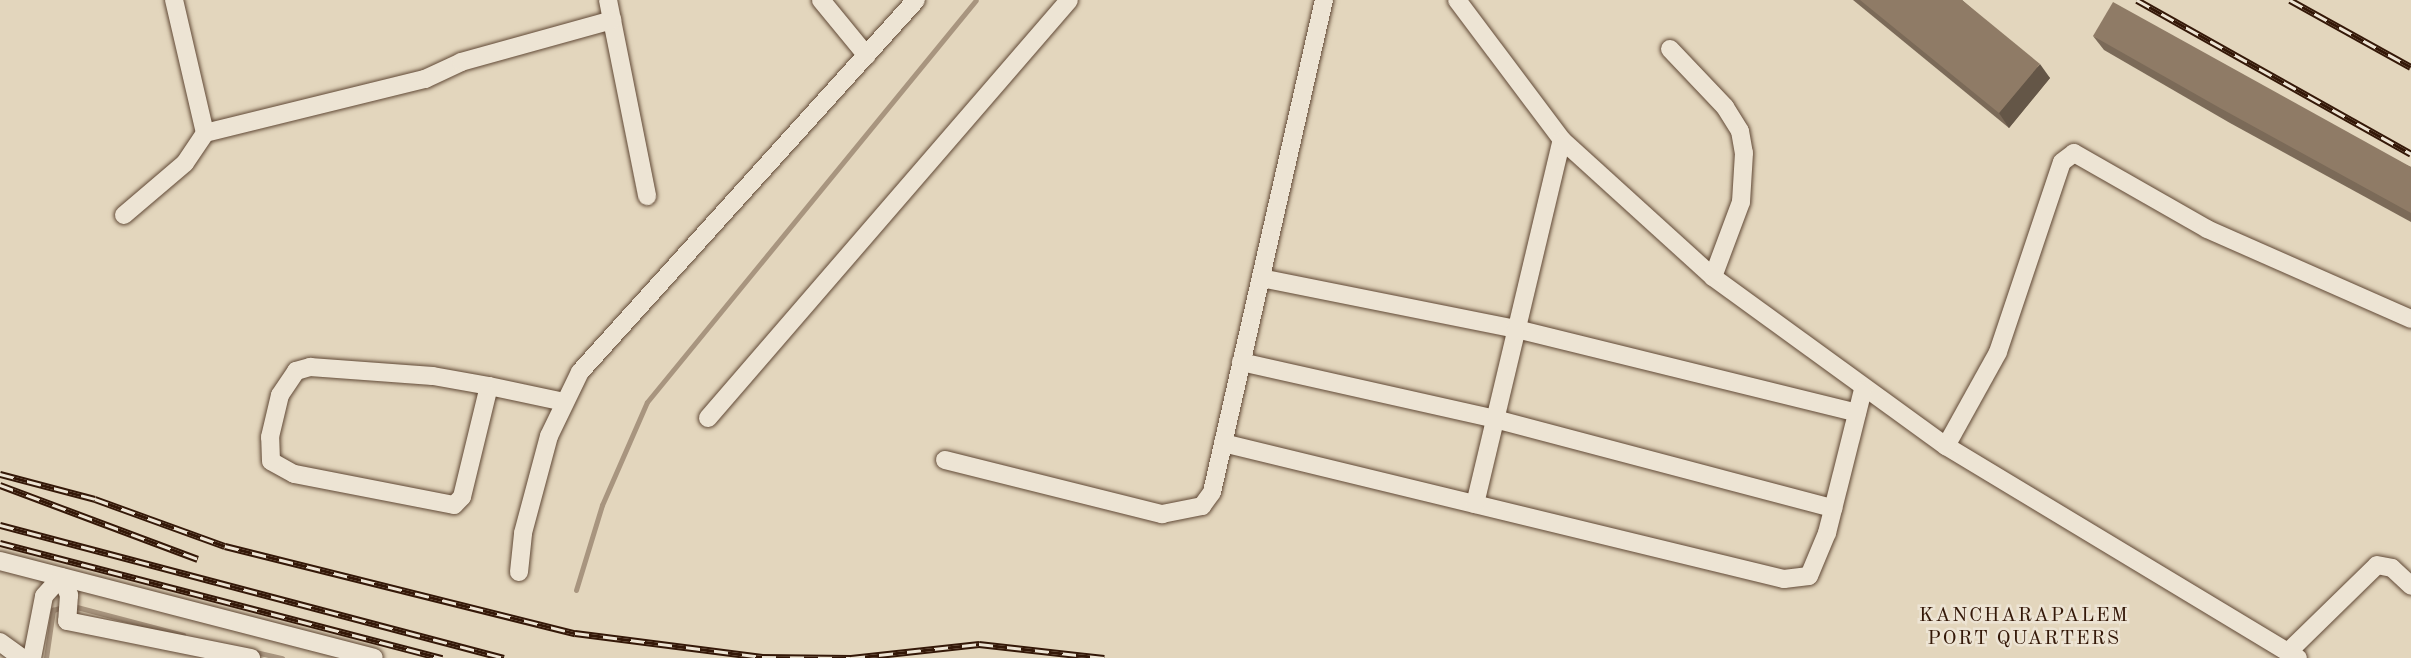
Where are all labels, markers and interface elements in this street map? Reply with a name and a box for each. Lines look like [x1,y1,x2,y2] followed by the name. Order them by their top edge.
[1919,604,2129,651] district label: KANCHARAPALEM PORT QUARTERS

